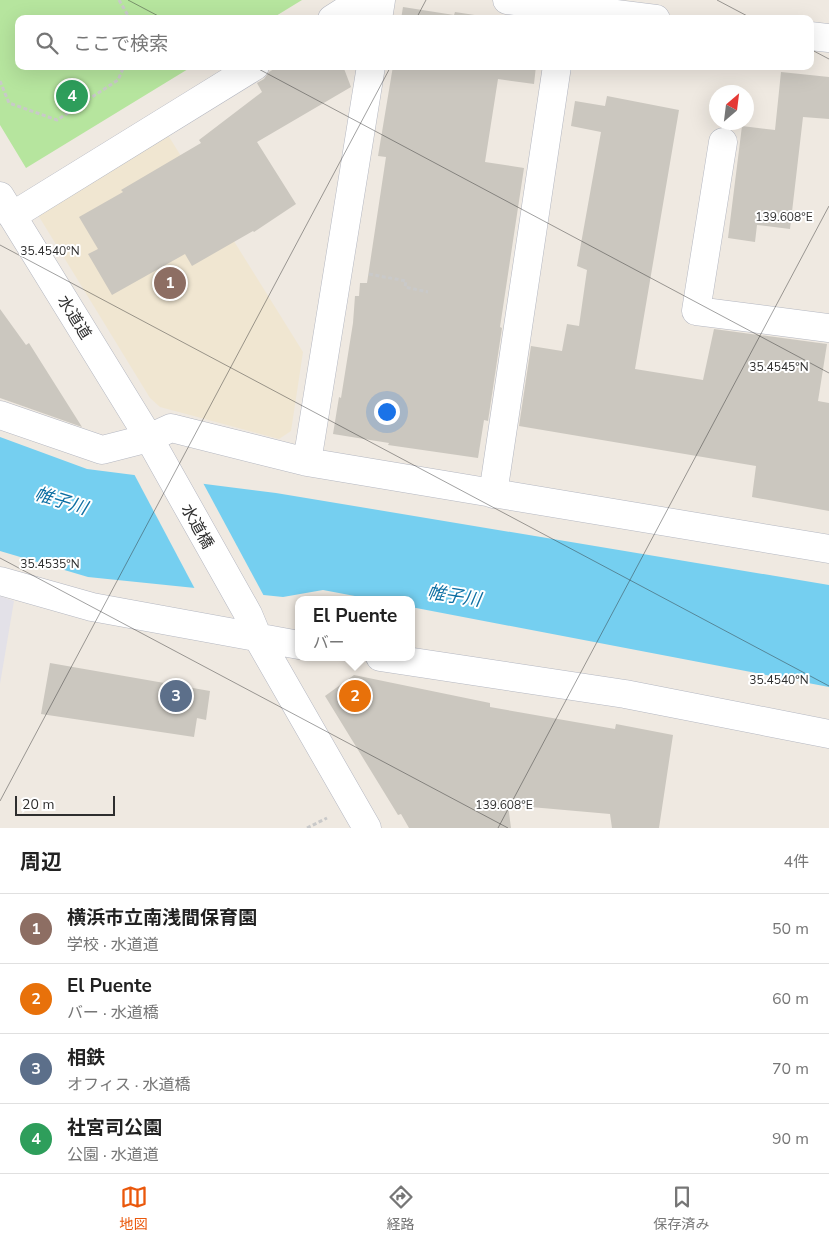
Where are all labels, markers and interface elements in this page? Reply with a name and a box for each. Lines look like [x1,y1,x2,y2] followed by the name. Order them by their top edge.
[15,15,814,70] search box
[33,29,61,57] icon: search
[73,31,168,57] text: ここで検索
[56,77,88,115] pin: 4
[709,85,754,130] north arrow
[755,209,813,225] text: 139.608°E
[20,243,80,259] text: 35.4540°N
[154,264,186,302] pin: 1
[52,291,96,344] street label: 水道道
[749,359,809,375] text: 35.4545°N
[374,399,400,425] your location
[32,482,92,521] water label: 帷子川
[176,500,218,553] street label: 水道橋
[20,556,80,572] text: 35.4535°N
[425,580,485,612] water label: 帷子川
[295,596,415,661] popup
[313,603,397,629] text: El Puente
[313,632,345,654] text: バー
[749,672,809,688] text: 35.4540°N
[160,677,192,715] pin: 3
[339,677,371,715] pin: 2
[15,793,115,816] scale bar
[22,795,54,814] text: 20 m
[475,797,533,813] text: 139.608°E
[20,848,62,876] text: 周辺
[783,851,809,873] text: 4件
[67,905,257,931] text: 横浜市立南浅間保育園
[31,918,41,940] text: 1
[772,918,809,940] text: 50 m
[67,934,159,956] text: 学校 · 水道道
[67,973,152,999] text: El Puente
[31,988,41,1010] text: 2
[772,988,809,1010] text: 60 m
[67,1002,159,1024] text: バー · 水道橋
[67,1045,105,1071] text: 相鉄
[31,1058,41,1080] text: 3
[772,1058,809,1080] text: 70 m
[67,1074,191,1096] text: オフィス · 水道橋
[67,1115,162,1141] text: 社宮司公園
[31,1128,41,1150] text: 4
[772,1128,809,1150] text: 90 m
[67,1144,159,1166] text: 公園 · 水道道
[120,1183,148,1234] tab: 地図
[387,1183,415,1234] tab: 経路
[654,1183,710,1234] tab: 保存済み

